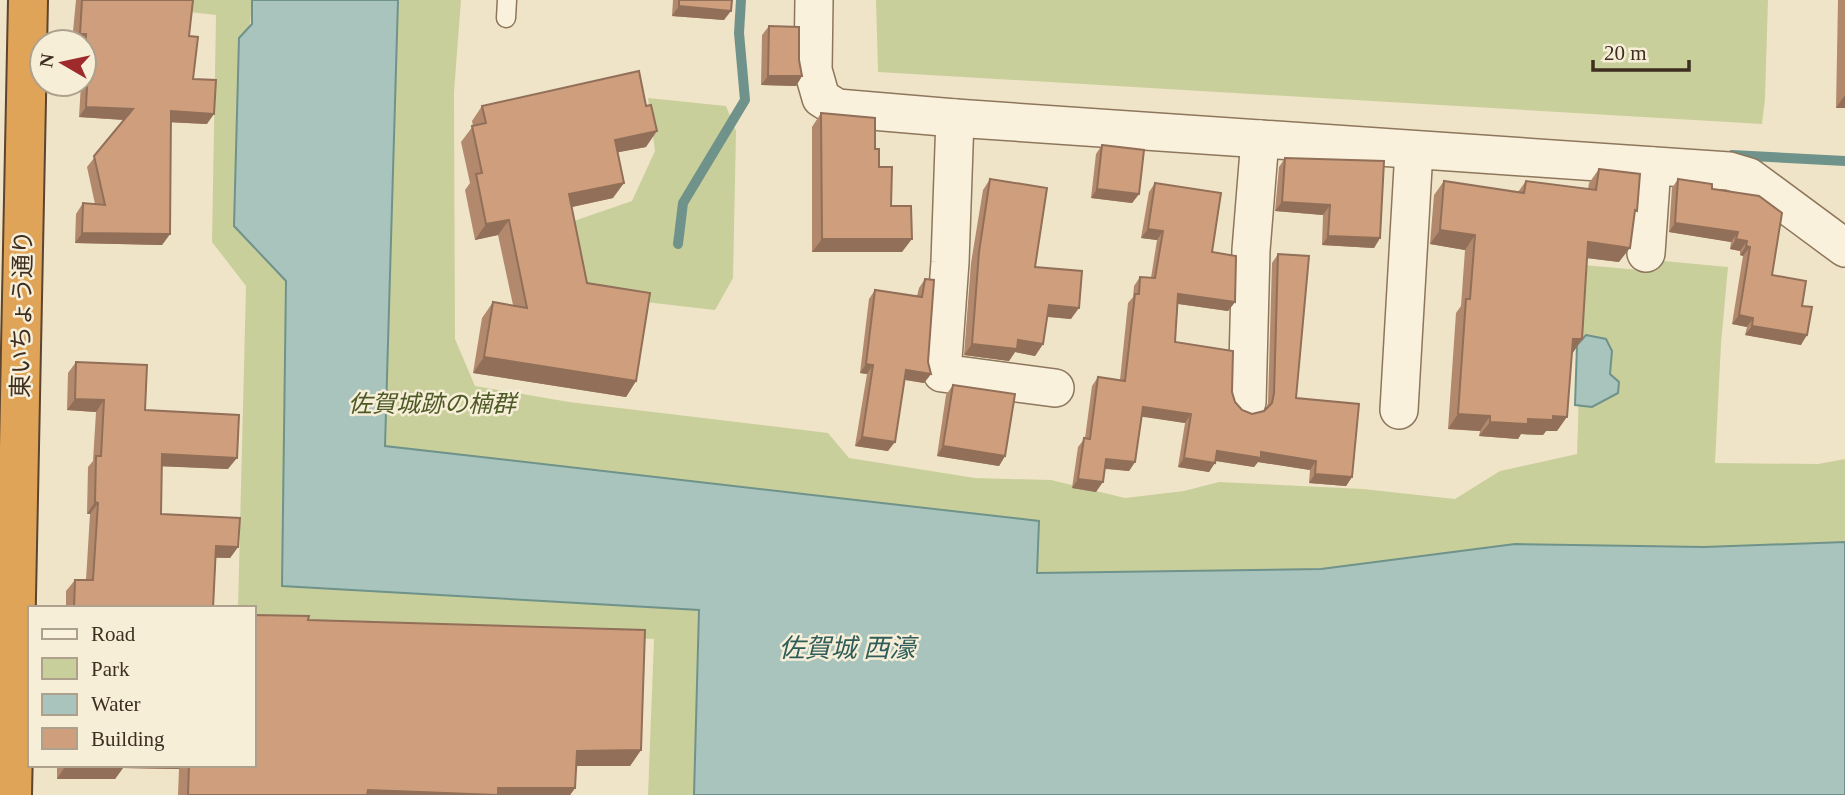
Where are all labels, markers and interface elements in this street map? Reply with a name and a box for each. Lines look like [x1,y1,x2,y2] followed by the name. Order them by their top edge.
[28,28,98,98] north arrow
[1593,28,1689,72] scale bar
[1604,41,1647,65] text: 20 m
[35,52,58,69] text: N
[8,230,36,398] street label: 東いちょう通り
[348,391,520,417] park label: 佐賀城跡の楠群
[28,606,256,767] legend
[91,622,136,646] text: Road
[779,634,919,663] water label: 佐賀城 西濠
[91,657,130,681] text: Park
[91,692,141,716] text: Water
[91,727,165,751] text: Building

